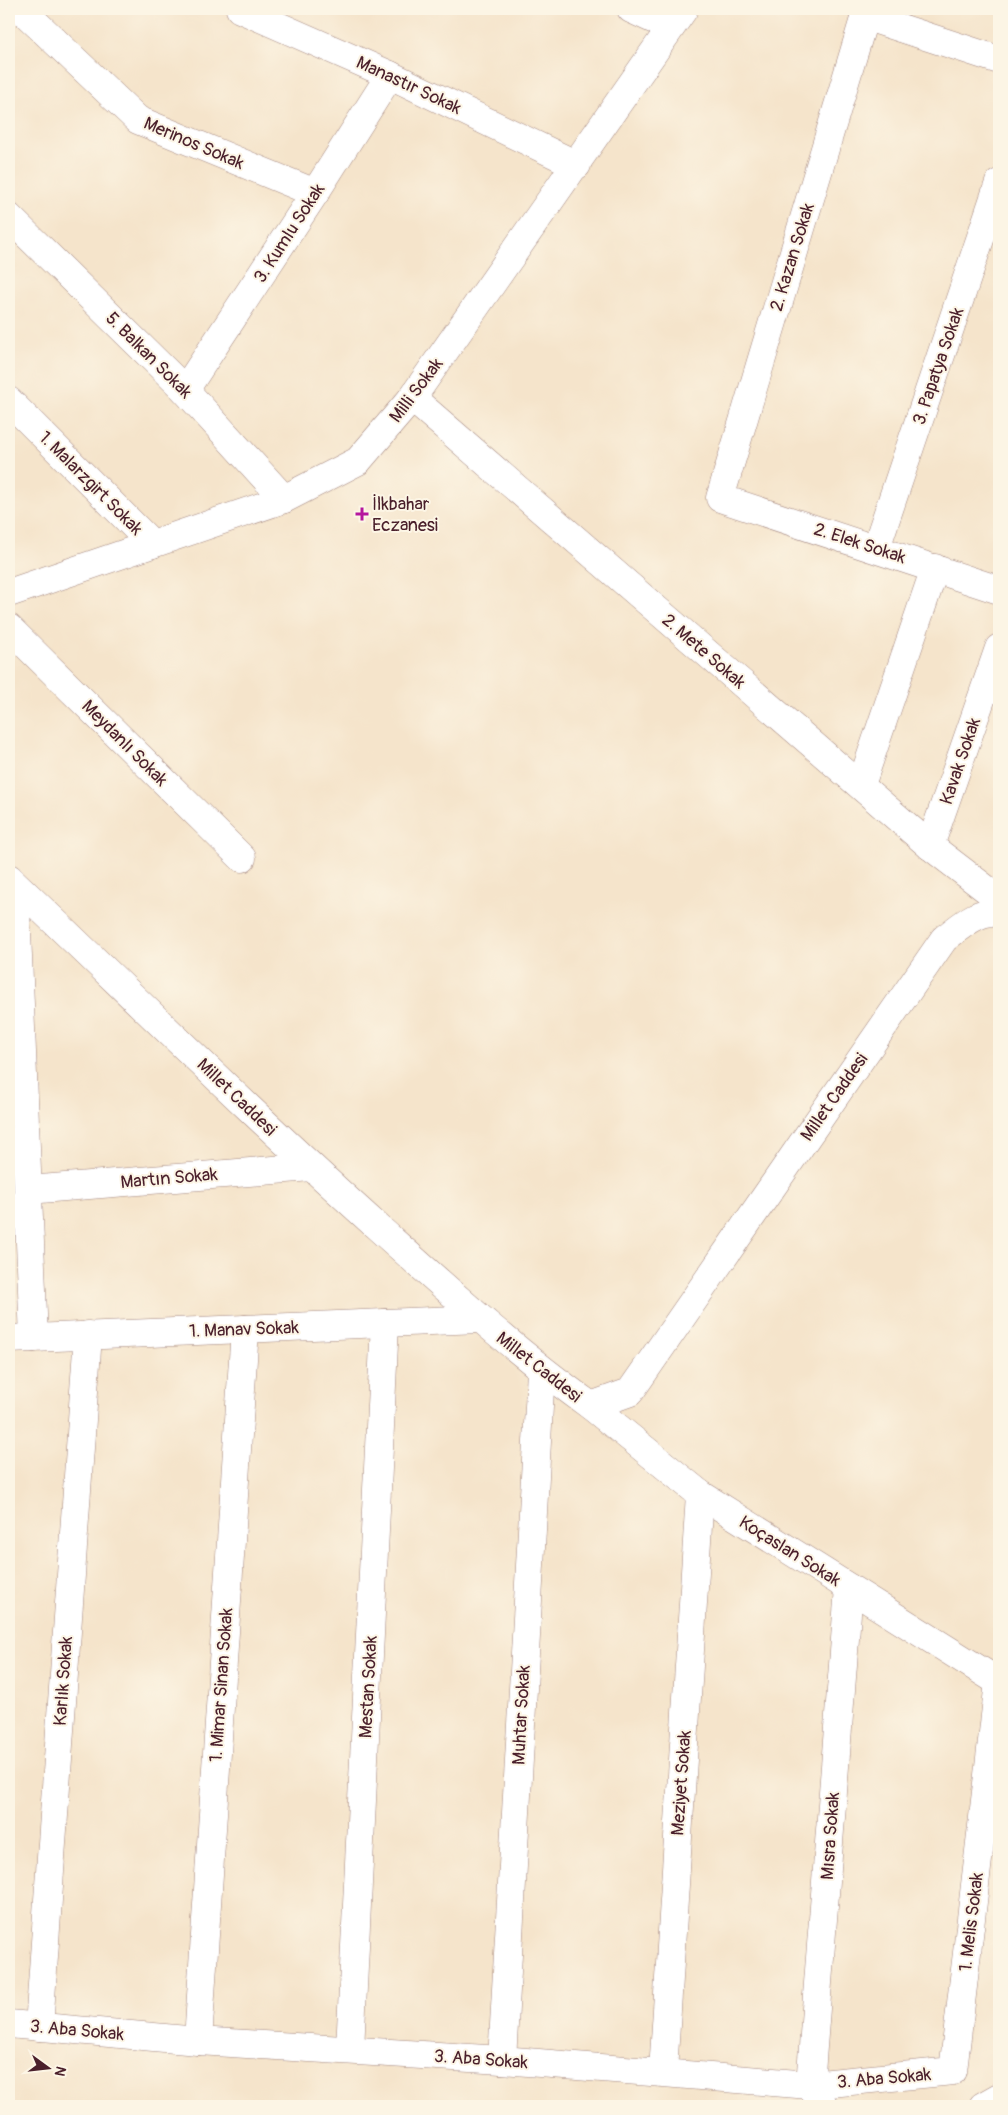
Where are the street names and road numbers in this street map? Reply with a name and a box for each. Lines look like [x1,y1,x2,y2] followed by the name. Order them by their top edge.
[353,51,465,120] street label: Manastır Sokak
[140,112,248,175] street label: Merinos Sokak
[249,179,330,287] street label: 3. Kumlu Sokak
[765,200,820,314] street label: 2. Kazan Sokak
[908,304,969,428] street label: 3. Papatya Sokak
[100,307,197,404] street label: 5. Balkan Sokak
[385,353,449,427] street label: Milli Sokak
[34,426,148,541] street label: 1. Malarzgirt Sokak
[811,518,909,569] street label: 2. Elek Sokak
[657,609,751,694] street label: 2. Mete Sokak
[77,695,173,792] street label: Meydanlı Sokak
[935,714,986,808] street label: Kavak Sokak
[796,1049,873,1146] street label: Millet Caddesi
[192,1054,281,1141] street label: Millet Caddesi
[119,1163,219,1194] street label: Martın Sokak
[189,1316,300,1343] street label: 1. Manav Sokak
[491,1327,586,1408] street label: Millet Caddesi
[734,1511,845,1592] street label: Koçaslan Sokak
[205,1607,238,1763] street label: 1. Mimar Sinan Sokak
[49,1635,78,1727] street label: Karlık Sokak
[354,1635,383,1739] street label: Mestan Sokak
[507,1664,536,1766] street label: Muhtar Sokak
[666,1729,697,1836] street label: Meziyet Sokak
[816,1791,845,1881] street label: Mısra Sokak
[954,1871,989,1973] street label: 1. Melis Sokak
[29,2015,125,2046] street label: 3. Aba Sokak
[433,2045,529,2074] street label: 3. Aba Sokak
[836,2063,932,2094] street label: 3. Aba Sokak

